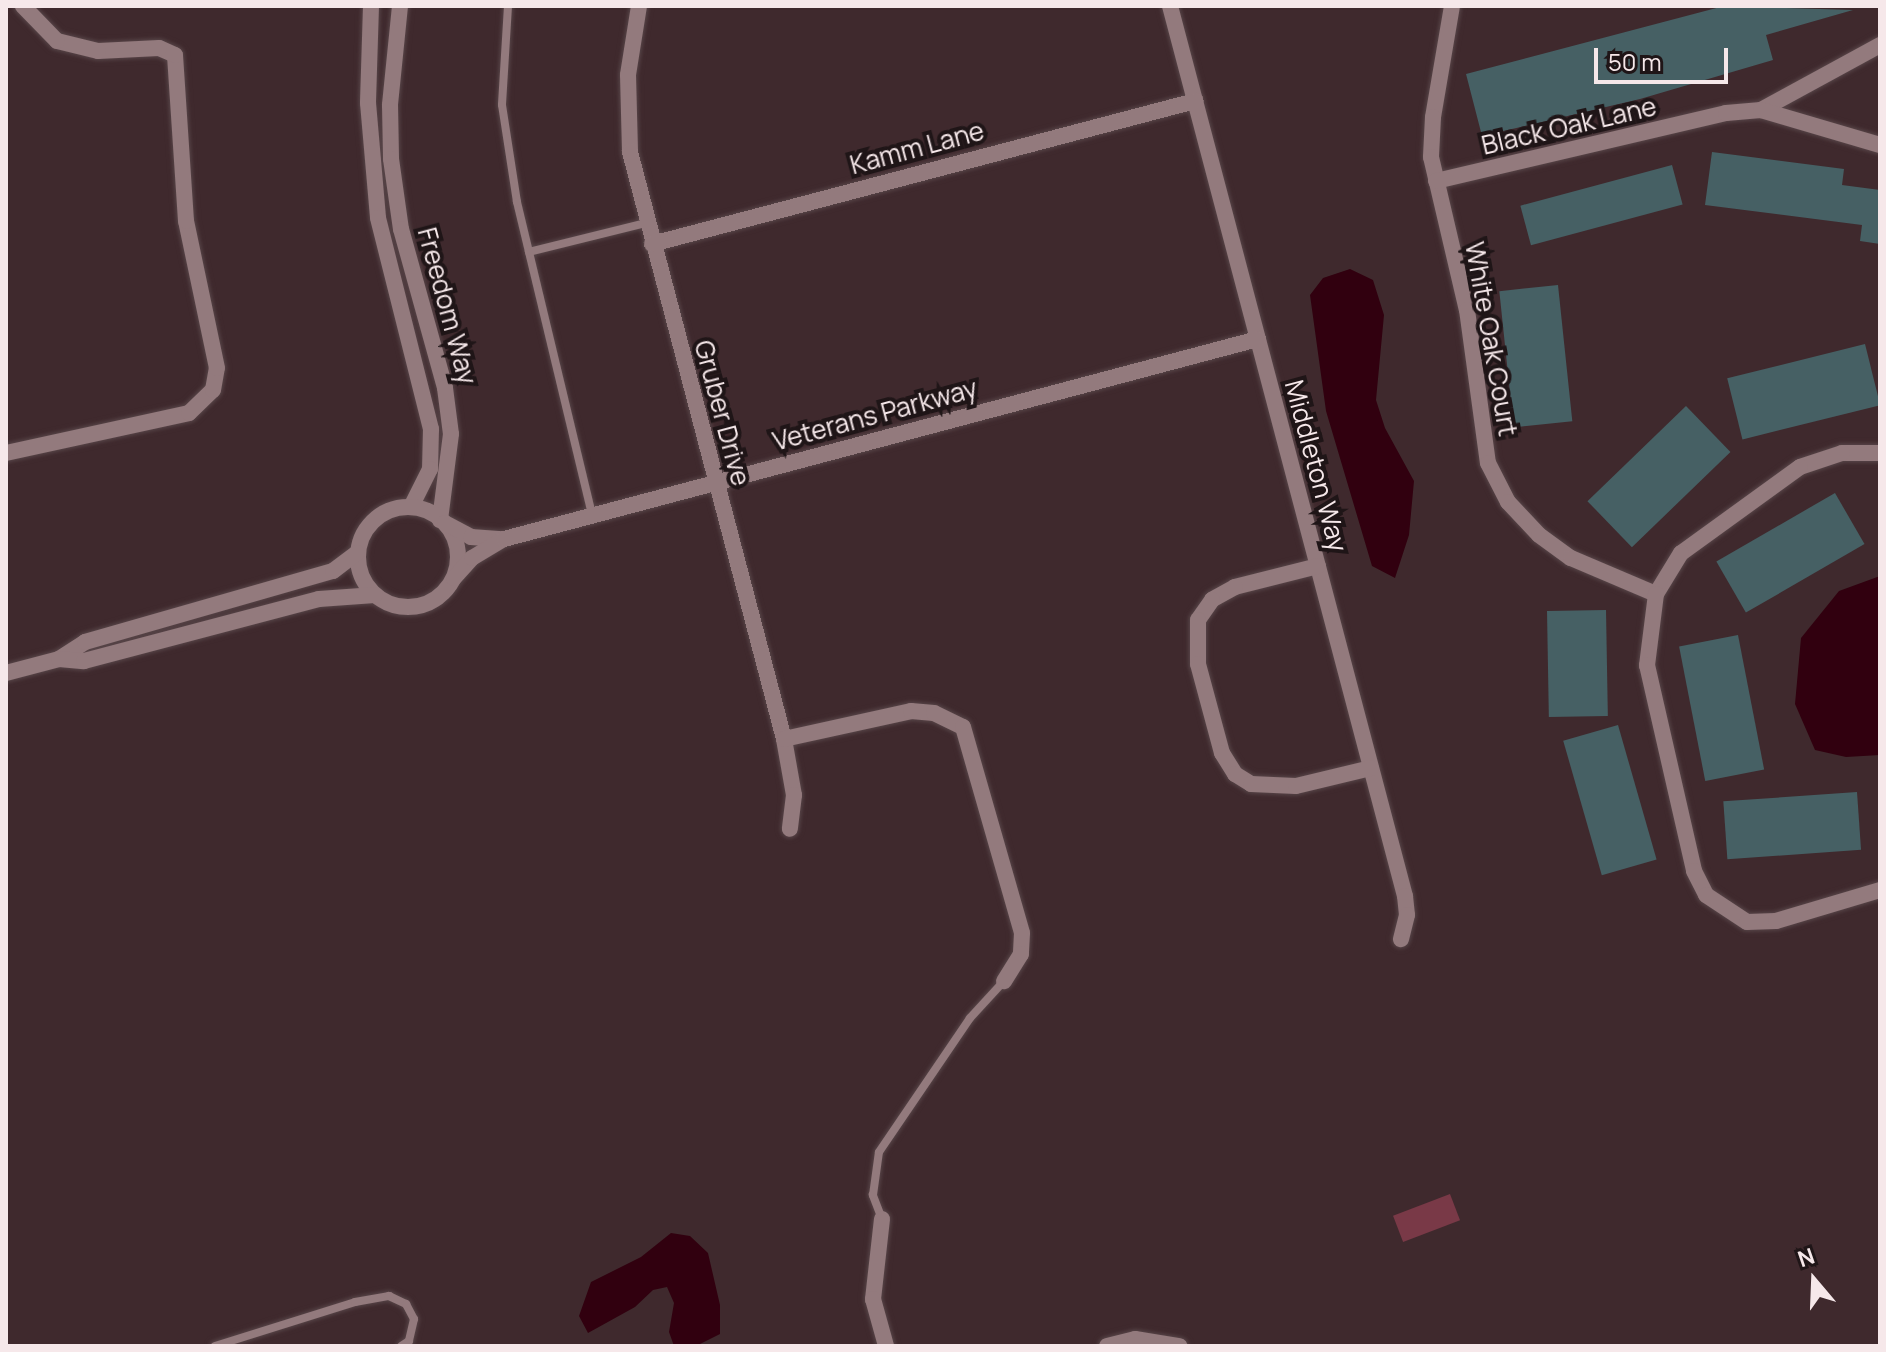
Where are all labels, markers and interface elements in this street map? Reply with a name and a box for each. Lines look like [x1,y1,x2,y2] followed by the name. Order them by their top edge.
[1598,32,1732,82] scale bar
[1608,45,1662,78] text: 50 m
[1478,91,1660,161] street label: Black Oak Lane
[847,115,987,181] street label: Kamm Lane
[411,224,483,388] street label: Freedom Way
[1459,239,1523,439] street label: White Oak Court
[688,337,756,489] street label: Gruber Drive
[769,373,981,457] street label: Veterans Parkway
[1278,377,1354,555] street label: Middleton Way
[1774,1240,1854,1320] north arrow
[1794,1241,1819,1274] text: N

